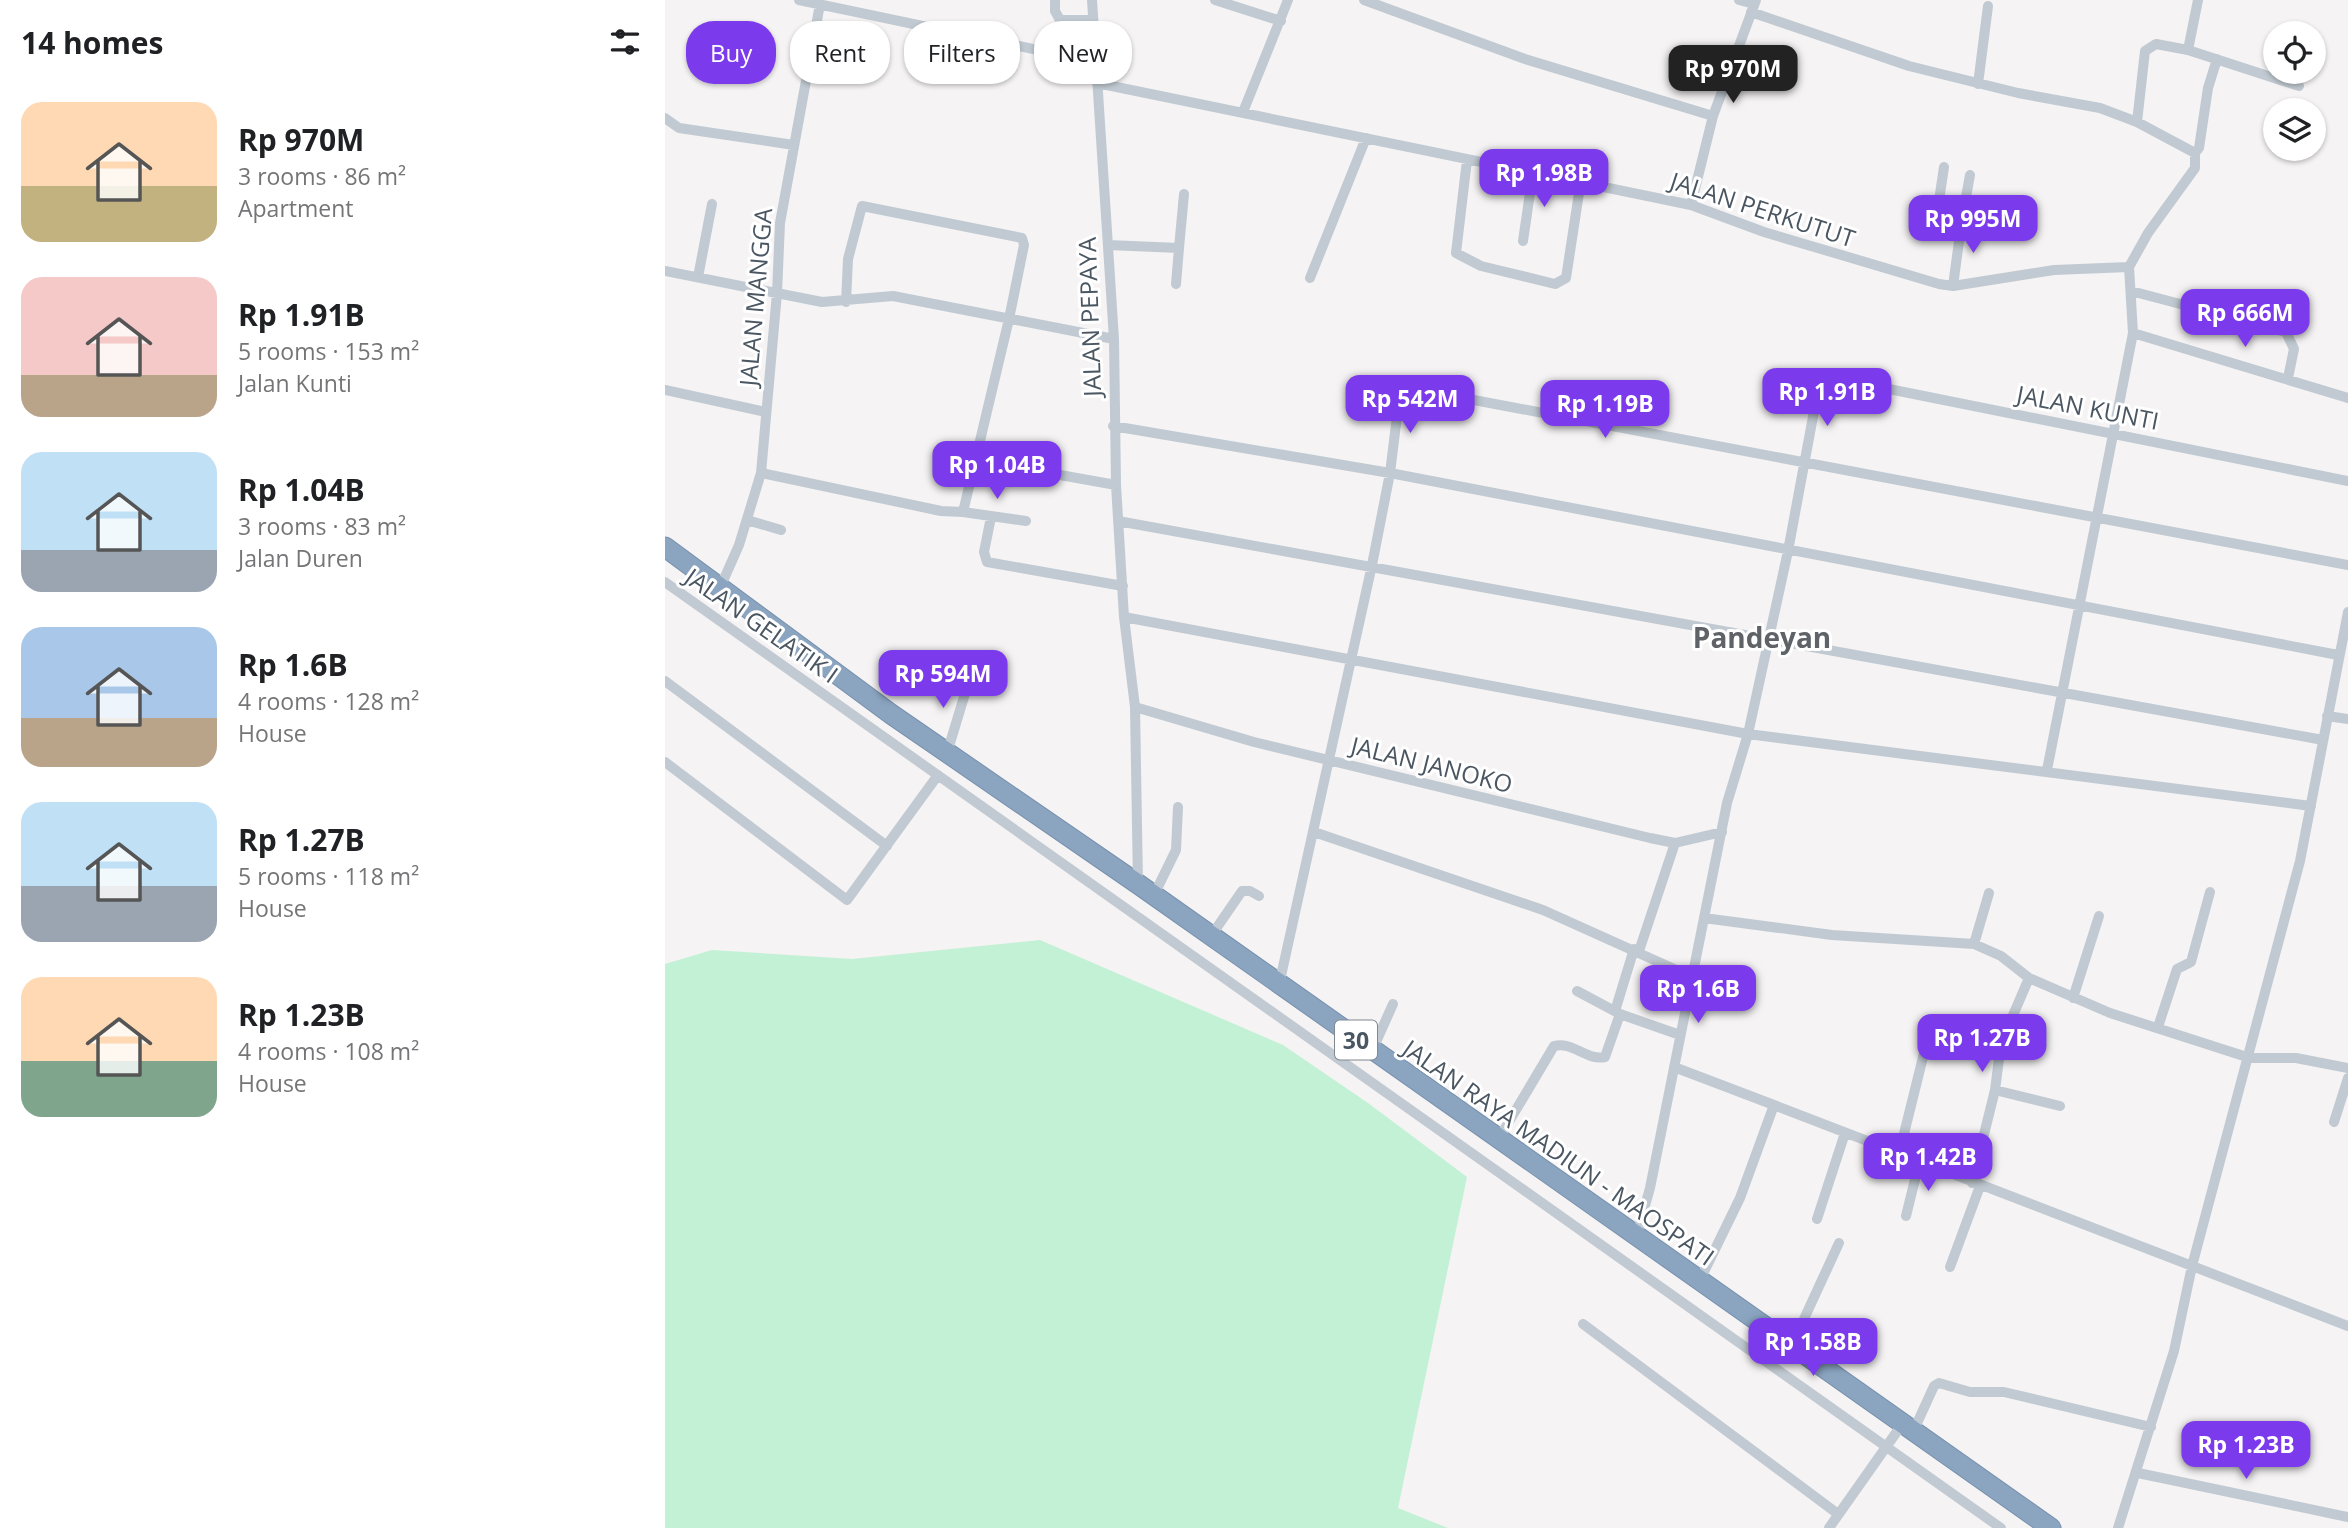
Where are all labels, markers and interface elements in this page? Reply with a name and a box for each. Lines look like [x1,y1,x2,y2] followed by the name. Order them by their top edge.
[686,21,776,84] chip: Buy
[790,21,890,84] chip: Rent
[904,21,1020,84] chip: Filters
[1034,21,1132,84] chip: New
[2263,21,2326,161] map controls
[2263,21,2326,84] button: locate
[21,22,164,63] text: 14 homes
[606,23,644,61] icon: filters
[1668,46,1798,105] pin: Rp 970M
[1685,52,1781,84] text: Rp 970M
[2263,98,2326,161] button: layers
[238,119,364,160] text: Rp 970M
[77,130,161,214] icon: home
[1472,150,1616,209] pin: Rp 1.98B
[1495,156,1593,188] text: Rp 1.98B
[238,160,406,192] text: 3 rooms · 86 m²
[1665,163,1860,254] street label: JALAN PERKUTUT
[238,192,354,224] text: Apartment
[1908,196,2038,255] pin: Rp 995M
[1925,202,2021,234] text: Rp 995M
[731,206,779,389] street label: JALAN MANGGA
[1070,236,1108,399] street label: JALAN PEPAYA
[2180,290,2310,349] pin: Rp 666M
[238,294,365,335] text: Rp 1.91B
[2197,296,2293,328] text: Rp 666M
[77,305,161,389] icon: home
[238,335,419,367] text: 5 rooms · 153 m²
[238,367,352,399] text: Jalan Kunti
[1755,368,1899,428] pin: Rp 1.91B
[1778,375,1876,407] text: Rp 1.91B
[1345,376,1475,435] pin: Rp 542M
[2012,377,2162,437] street label: JALAN KUNTI
[1533,380,1677,440] pin: Rp 1.19B
[1362,382,1458,414] text: Rp 542M
[1556,387,1654,419] text: Rp 1.19B
[925,442,1069,501] pin: Rp 1.04B
[948,448,1046,480] text: Rp 1.04B
[238,469,365,510] text: Rp 1.04B
[77,480,161,564] icon: home
[238,510,406,542] text: 3 rooms · 83 m²
[238,542,363,574] text: Jalan Duren
[677,559,845,690] street label: JALAN GELATIK I
[1693,618,1831,656] district label: Pandeyan
[238,644,348,685] text: Rp 1.6B
[878,650,1008,710] pin: Rp 594M
[77,655,161,739] icon: home
[895,657,991,689] text: Rp 594M
[238,685,419,717] text: 4 rooms · 128 m²
[238,717,307,749] text: House
[1346,728,1516,800] street label: JALAN JANOKO
[238,819,365,860] text: Rp 1.27B
[77,830,161,914] icon: home
[238,860,419,892] text: 5 rooms · 118 m²
[238,892,307,924] text: House
[1633,965,1763,1025] pin: Rp 1.6B
[1656,972,1740,1004] text: Rp 1.6B
[238,994,365,1035] text: Rp 1.23B
[77,1005,161,1089] icon: home
[1910,1014,2054,1074] pin: Rp 1.27B
[1335,1021,1377,1060] road number: 30
[1933,1021,2031,1053] text: Rp 1.27B
[1395,1030,1721,1273] street label: JALAN RAYA MADIUN - MAOSPATI
[238,1035,419,1067] text: 4 rooms · 108 m²
[238,1067,307,1099] text: House
[1856,1134,2000,1193] pin: Rp 1.42B
[1879,1140,1977,1172] text: Rp 1.42B
[1741,1318,1885,1378] pin: Rp 1.58B
[1764,1325,1862,1357] text: Rp 1.58B
[2174,1422,2318,1481] pin: Rp 1.23B
[2197,1428,2295,1460] text: Rp 1.23B

